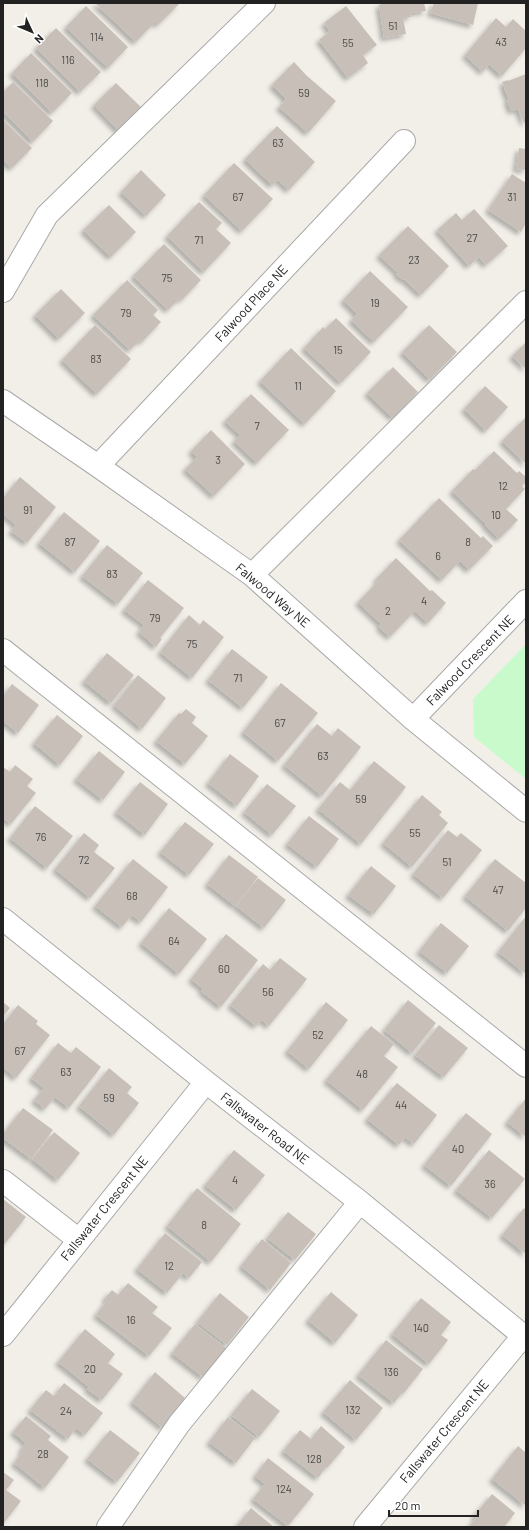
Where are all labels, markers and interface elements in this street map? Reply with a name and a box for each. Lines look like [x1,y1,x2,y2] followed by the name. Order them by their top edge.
[12,12,52,52] north arrow
[388,19,398,32] house number: 51
[90,30,104,43] house number: 114
[32,32,47,46] text: N
[495,35,507,48] house number: 43
[342,36,354,49] house number: 55
[61,53,75,66] house number: 116
[35,76,49,89] house number: 118
[298,86,310,99] house number: 59
[272,136,284,149] house number: 63
[233,190,243,203] house number: 67
[507,190,517,203] house number: 31
[466,231,478,244] house number: 27
[194,233,204,246] house number: 71
[408,253,420,266] house number: 23
[211,261,291,345] street label: Falwood Place NE
[162,271,173,284] house number: 75
[370,296,380,309] house number: 19
[121,306,132,319] house number: 79
[333,343,343,356] house number: 15
[90,352,102,365] house number: 83
[294,379,302,392] house number: 11
[254,419,260,432] house number: 7
[215,453,221,466] house number: 3
[498,479,508,492] house number: 12
[23,503,33,516] house number: 91
[491,508,501,521] house number: 10
[65,535,75,548] house number: 87
[465,535,471,548] house number: 8
[435,549,441,562] house number: 6
[233,559,313,631] street label: Falwood Way NE
[106,567,118,580] house number: 83
[421,594,427,607] house number: 4
[385,604,391,617] house number: 2
[150,611,161,624] house number: 79
[423,611,517,709] street label: Falwood Crescent NE
[187,637,198,650] house number: 75
[233,671,243,684] house number: 71
[275,716,285,729] house number: 67
[317,749,329,762] house number: 63
[355,792,367,805] house number: 59
[409,826,421,839] house number: 55
[36,830,47,843] house number: 76
[78,853,90,866] house number: 72
[442,855,452,868] house number: 51
[493,883,503,896] house number: 47
[126,889,138,902] house number: 68
[168,934,180,947] house number: 64
[218,962,230,975] house number: 60
[262,985,274,998] house number: 56
[312,1028,324,1041] house number: 52
[15,1044,25,1057] house number: 67
[60,1065,72,1078] house number: 63
[356,1067,368,1080] house number: 48
[218,1088,313,1168] street label: Fallswater Road NE
[103,1091,115,1104] house number: 59
[395,1098,407,1111] house number: 44
[452,1142,464,1155] house number: 40
[57,1152,151,1264] street label: Fallswater Crescent NE
[232,1173,238,1186] house number: 4
[484,1177,496,1190] house number: 36
[201,1218,207,1231] house number: 8
[164,1259,174,1272] house number: 12
[126,1313,136,1326] house number: 16
[413,1321,429,1334] house number: 140
[84,1362,96,1375] house number: 20
[383,1365,399,1378] house number: 136
[396,1376,492,1486] street label: Fallswater Crescent NE
[345,1403,361,1416] house number: 132
[60,1404,72,1417] house number: 24
[37,1447,49,1460] house number: 28
[306,1452,322,1465] house number: 128
[276,1482,292,1495] house number: 124
[389,1492,478,1518] scale bar
[395,1498,421,1512] text: 20 m

